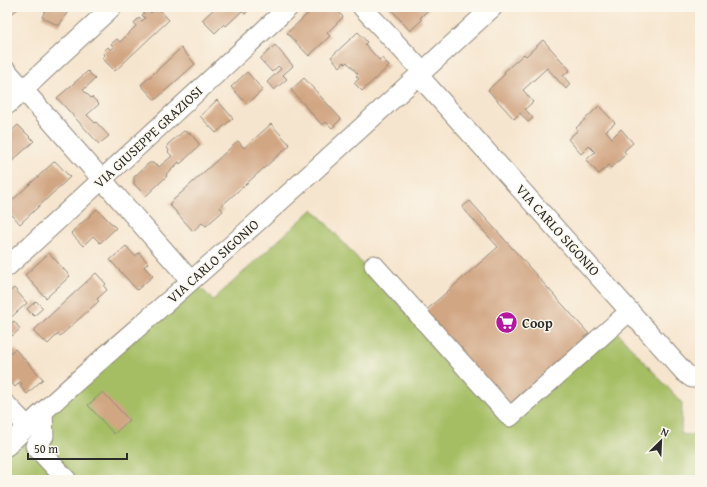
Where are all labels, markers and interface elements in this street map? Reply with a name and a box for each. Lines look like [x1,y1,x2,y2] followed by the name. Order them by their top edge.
[89,81,207,193] street label: VIA GIUSEPPE GRAZIOSI
[511,180,605,280] street label: VIA CARLO SIGONIO
[163,214,263,308] street label: VIA CARLO SIGONIO
[493,310,519,336] supermarket icon: Coop
[522,313,553,333] place label: Coop
[641,421,681,461] north arrow
[658,423,672,441] text: N
[28,435,127,461] scale bar
[34,440,58,457] text: 50 m

